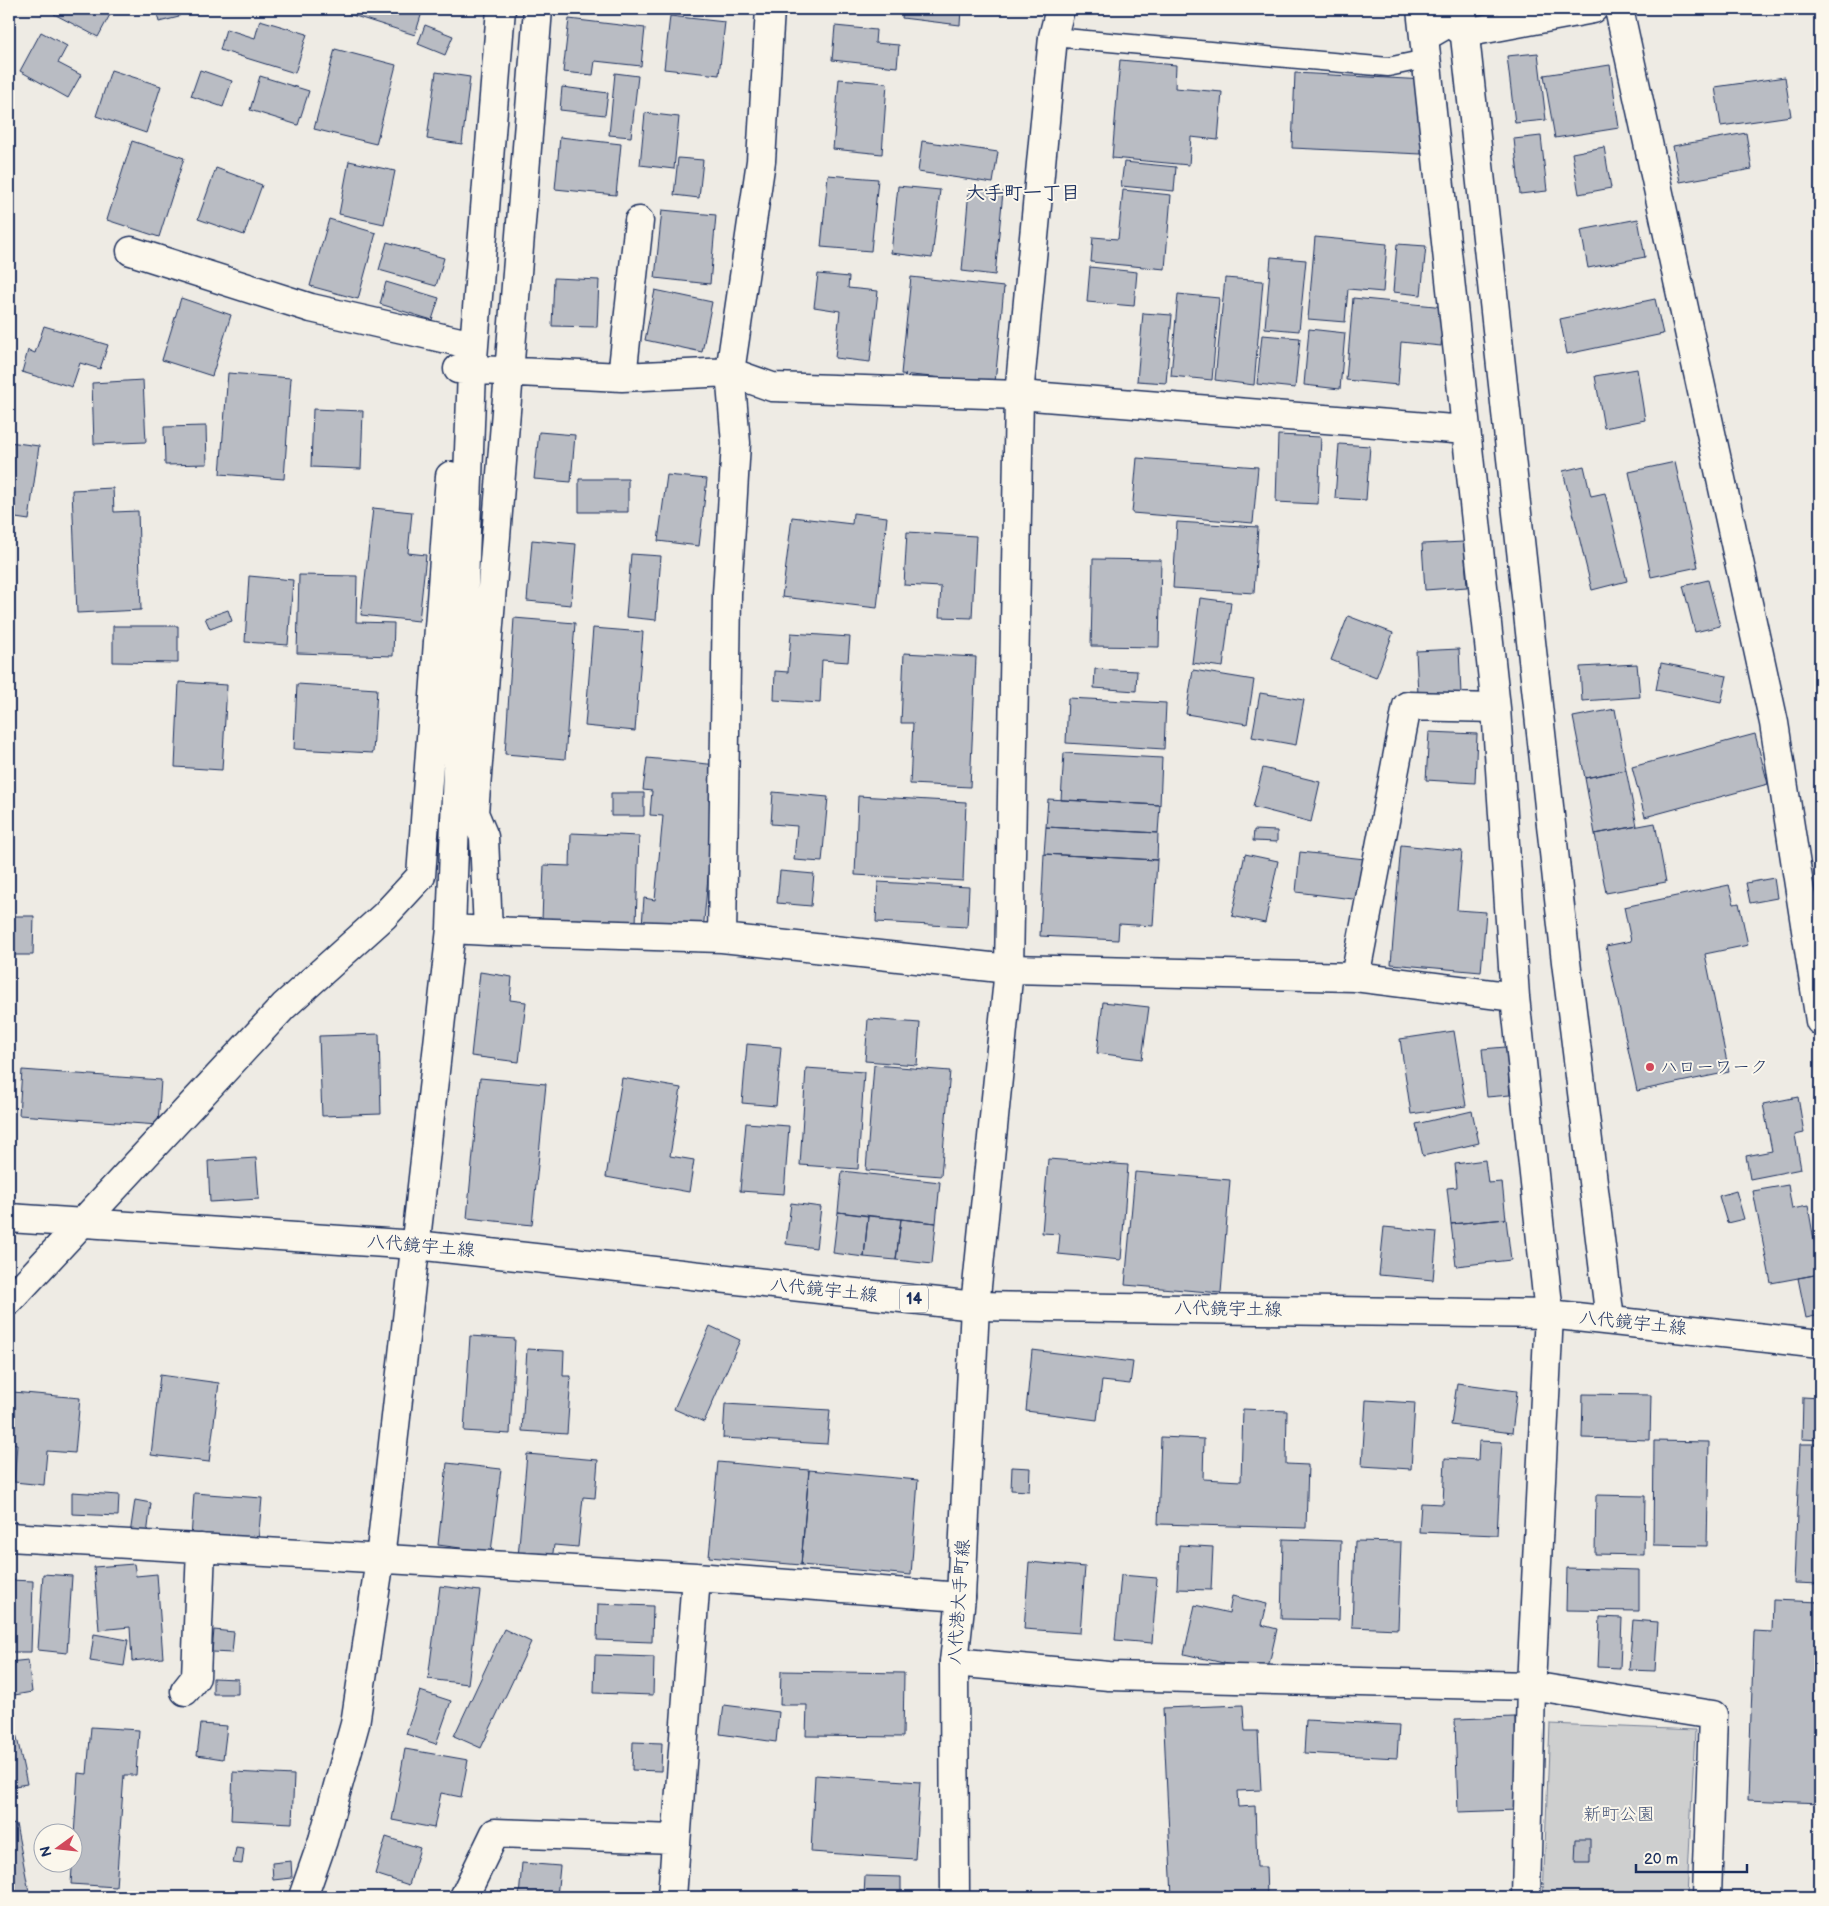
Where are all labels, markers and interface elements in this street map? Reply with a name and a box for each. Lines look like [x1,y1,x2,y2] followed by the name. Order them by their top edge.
[966,182,1080,205] district label: 大手町一丁目
[1660,1057,1768,1078] place label: ハローワーク
[1644,1061,1656,1073] marker: ハローワーク
[366,1231,476,1261] street label: 八代鏡宇土線
[769,1274,879,1306] street label: 八代鏡宇土線
[900,1286,928,1312] road number: 14
[1174,1298,1282,1320] street label: 八代鏡宇土線
[1578,1307,1688,1339] street label: 八代鏡宇土線
[944,1538,974,1666] street label: 八代港大手町線
[1583,1804,1655,1825] park label: 新町公園
[32,1824,82,1874] north arrow
[1636,1841,1748,1873] scale bar
[36,1844,55,1859] text: N
[1644,1850,1678,1869] text: 20 m

